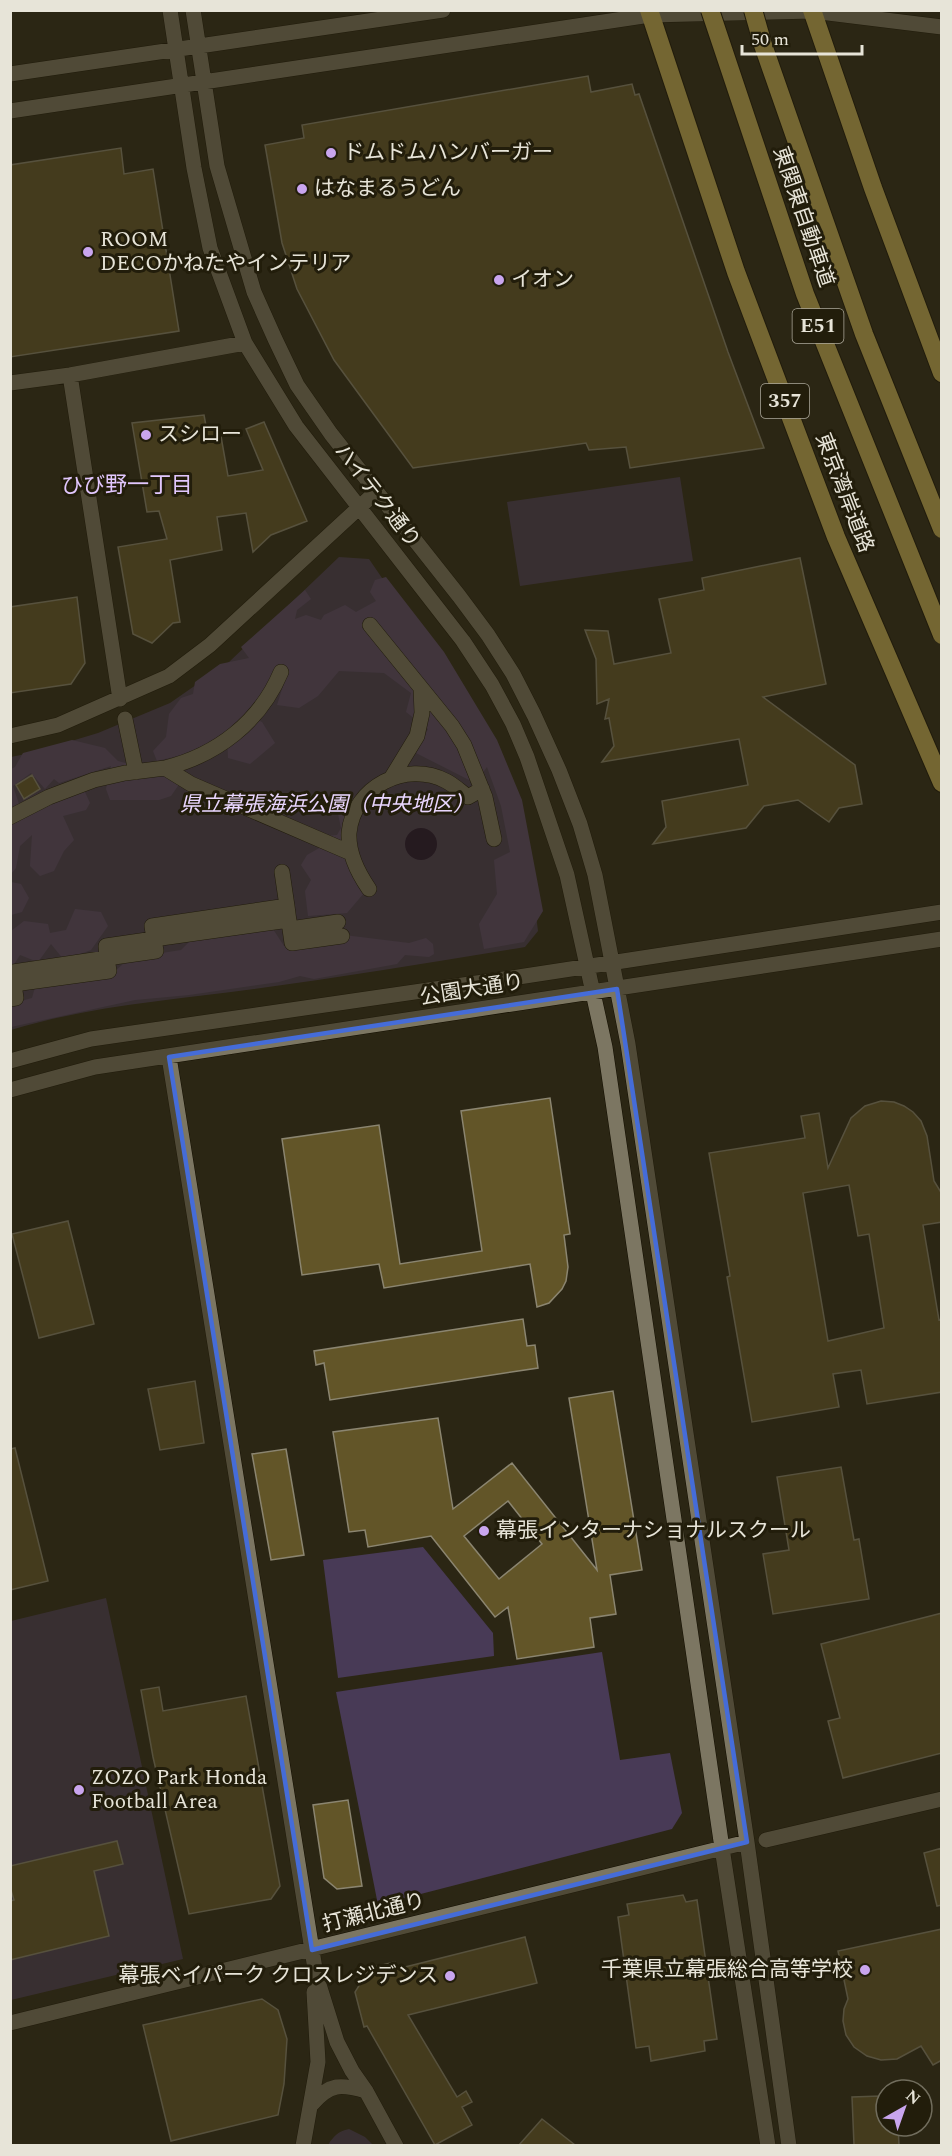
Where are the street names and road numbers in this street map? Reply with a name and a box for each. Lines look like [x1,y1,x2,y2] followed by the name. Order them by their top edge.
[764,142,842,292] street label: 東関東自動車道
[792,309,844,343] road number: E51
[761,384,809,418] road number: 357
[806,428,882,558] street label: 東京湾岸道路
[326,437,428,555] street label: ハイテク通り
[418,966,526,1014] street label: 公園大通り
[319,1885,429,1941] street label: 打瀬北通り

